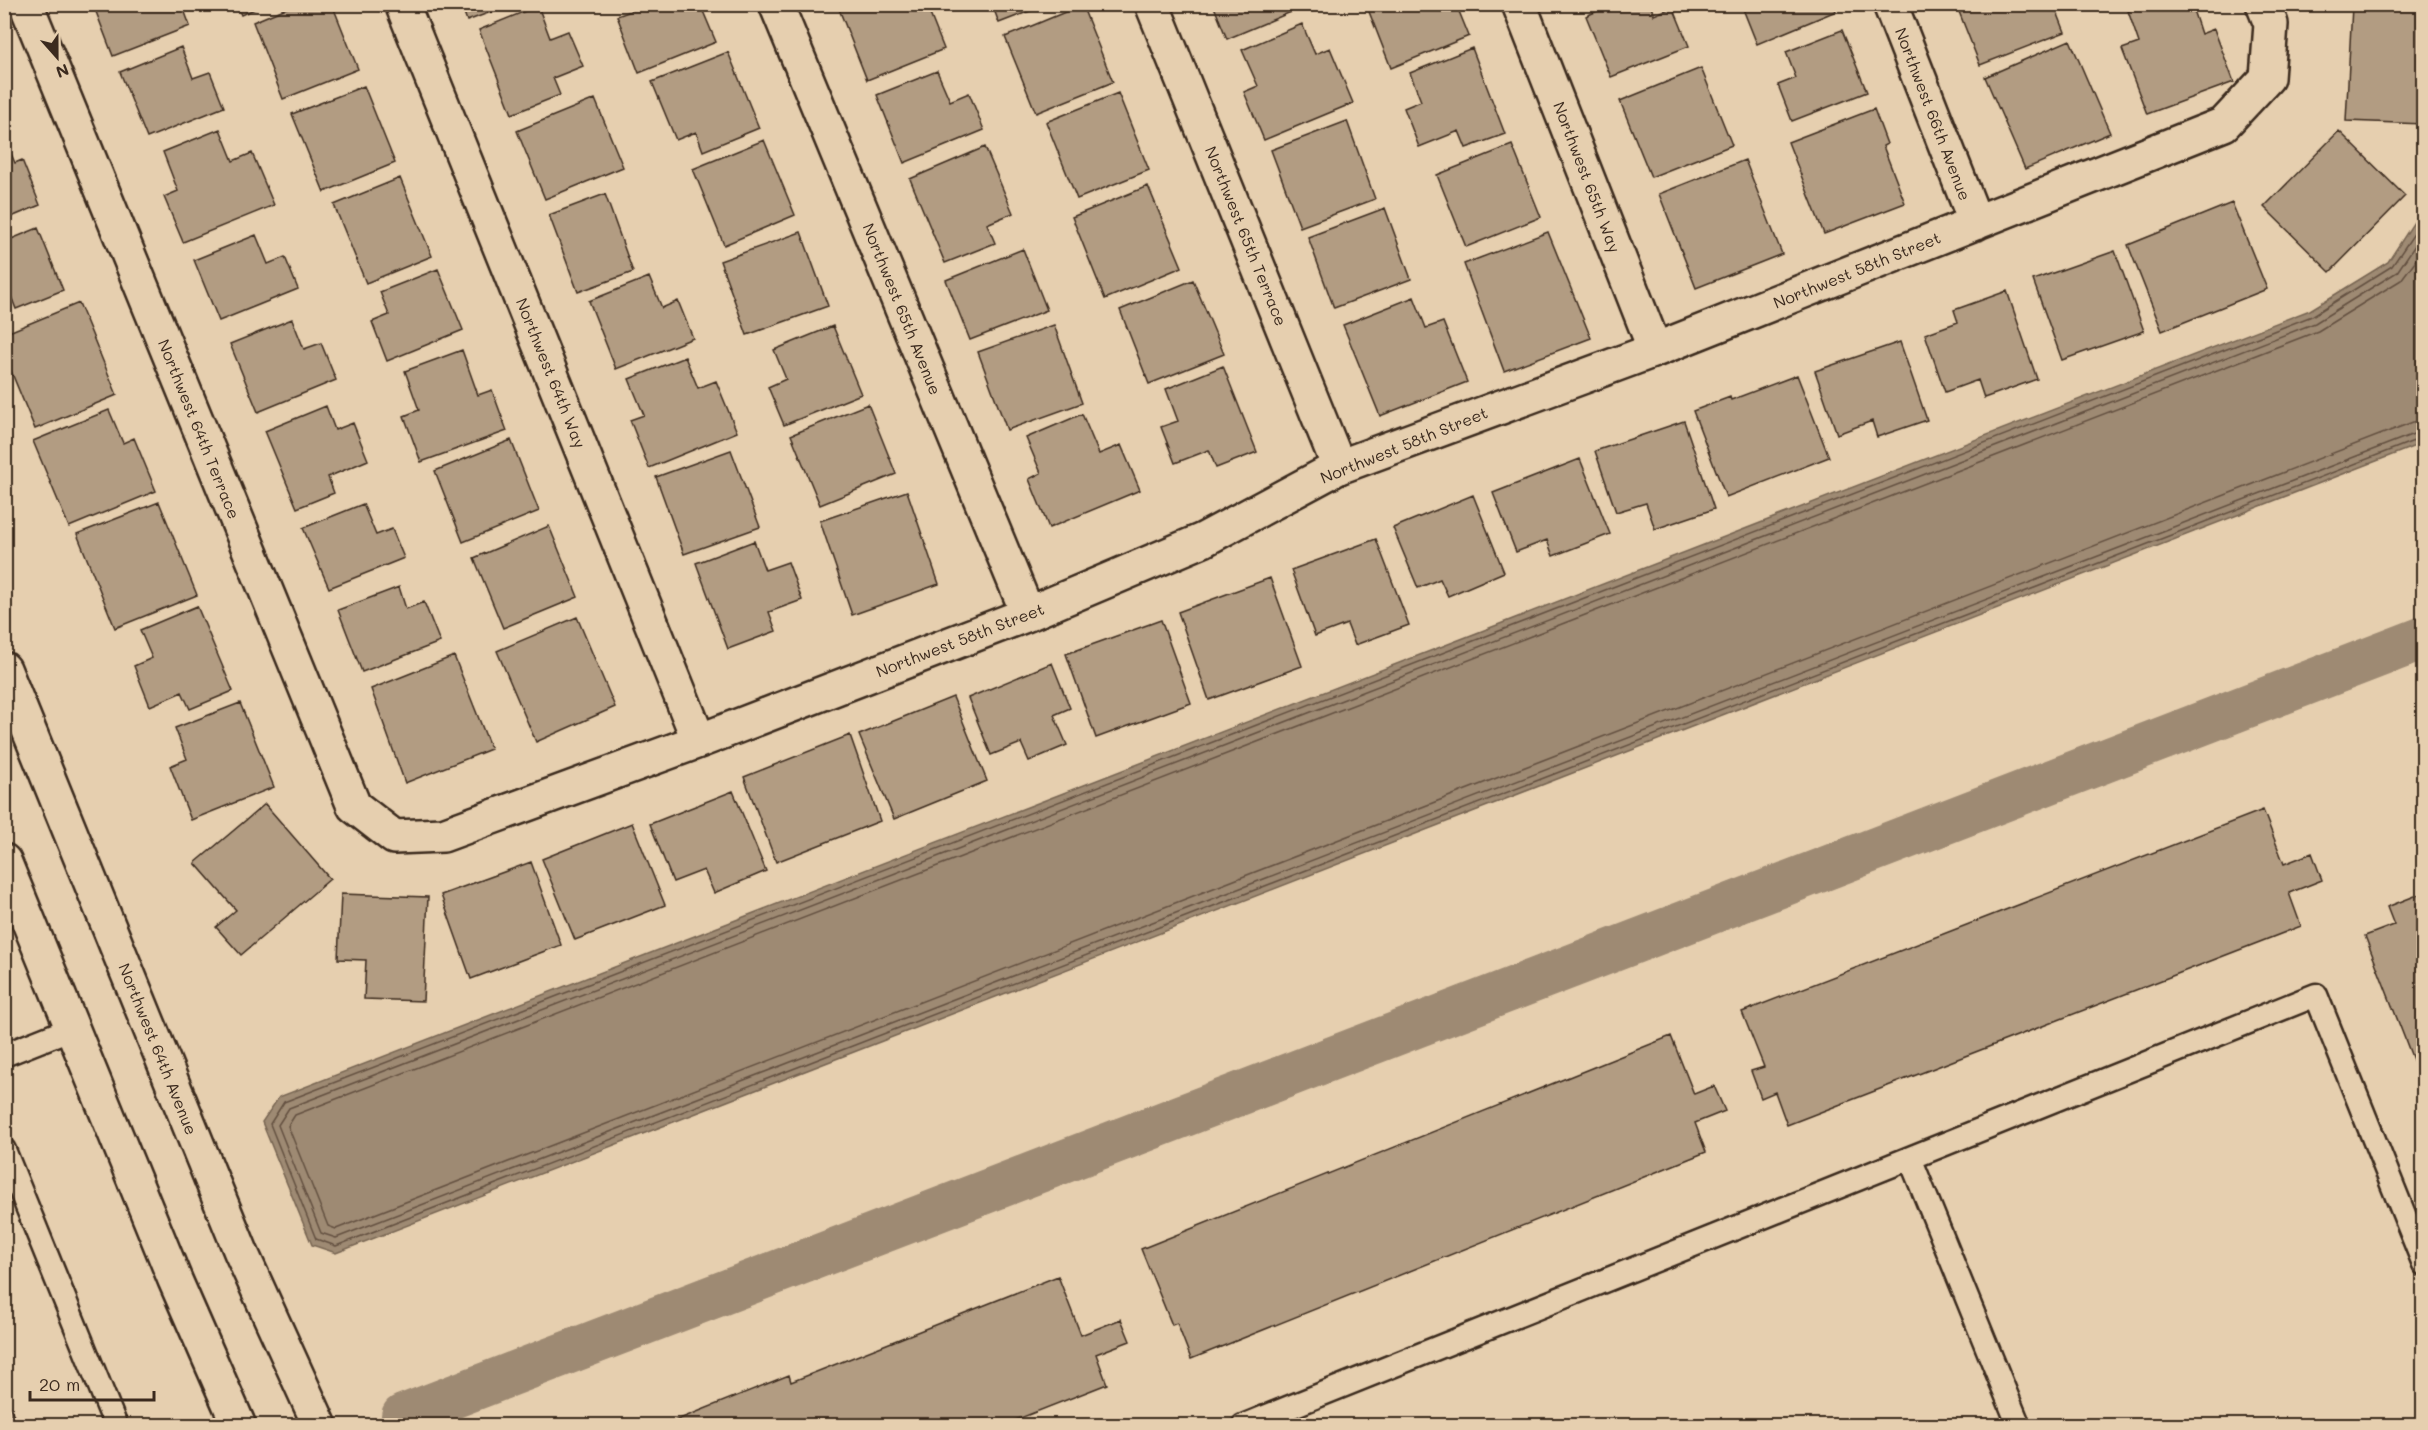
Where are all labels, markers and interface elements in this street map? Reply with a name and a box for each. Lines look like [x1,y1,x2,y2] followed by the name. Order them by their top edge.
[1891,24,1976,203] street label: Northwest 66th Avenue
[27,27,87,87] north arrow
[53,59,72,83] text: N
[1549,98,1626,255] street label: Northwest 65th Way
[1201,143,1292,329] street label: Northwest 65th Terrace
[858,220,947,398] street label: Northwest 65th Avenue
[1770,226,1944,313] street label: Northwest 58th Street
[512,295,591,451] street label: Northwest 64th Way
[154,336,245,522] street label: Northwest 64th Terrace
[1317,401,1491,488] street label: Northwest 58th Street
[873,598,1047,681] street label: Northwest 58th Street
[114,960,203,1138] street label: Northwest 64th Avenue
[30,1364,154,1402] scale bar
[39,1372,80,1396] text: 20 m

